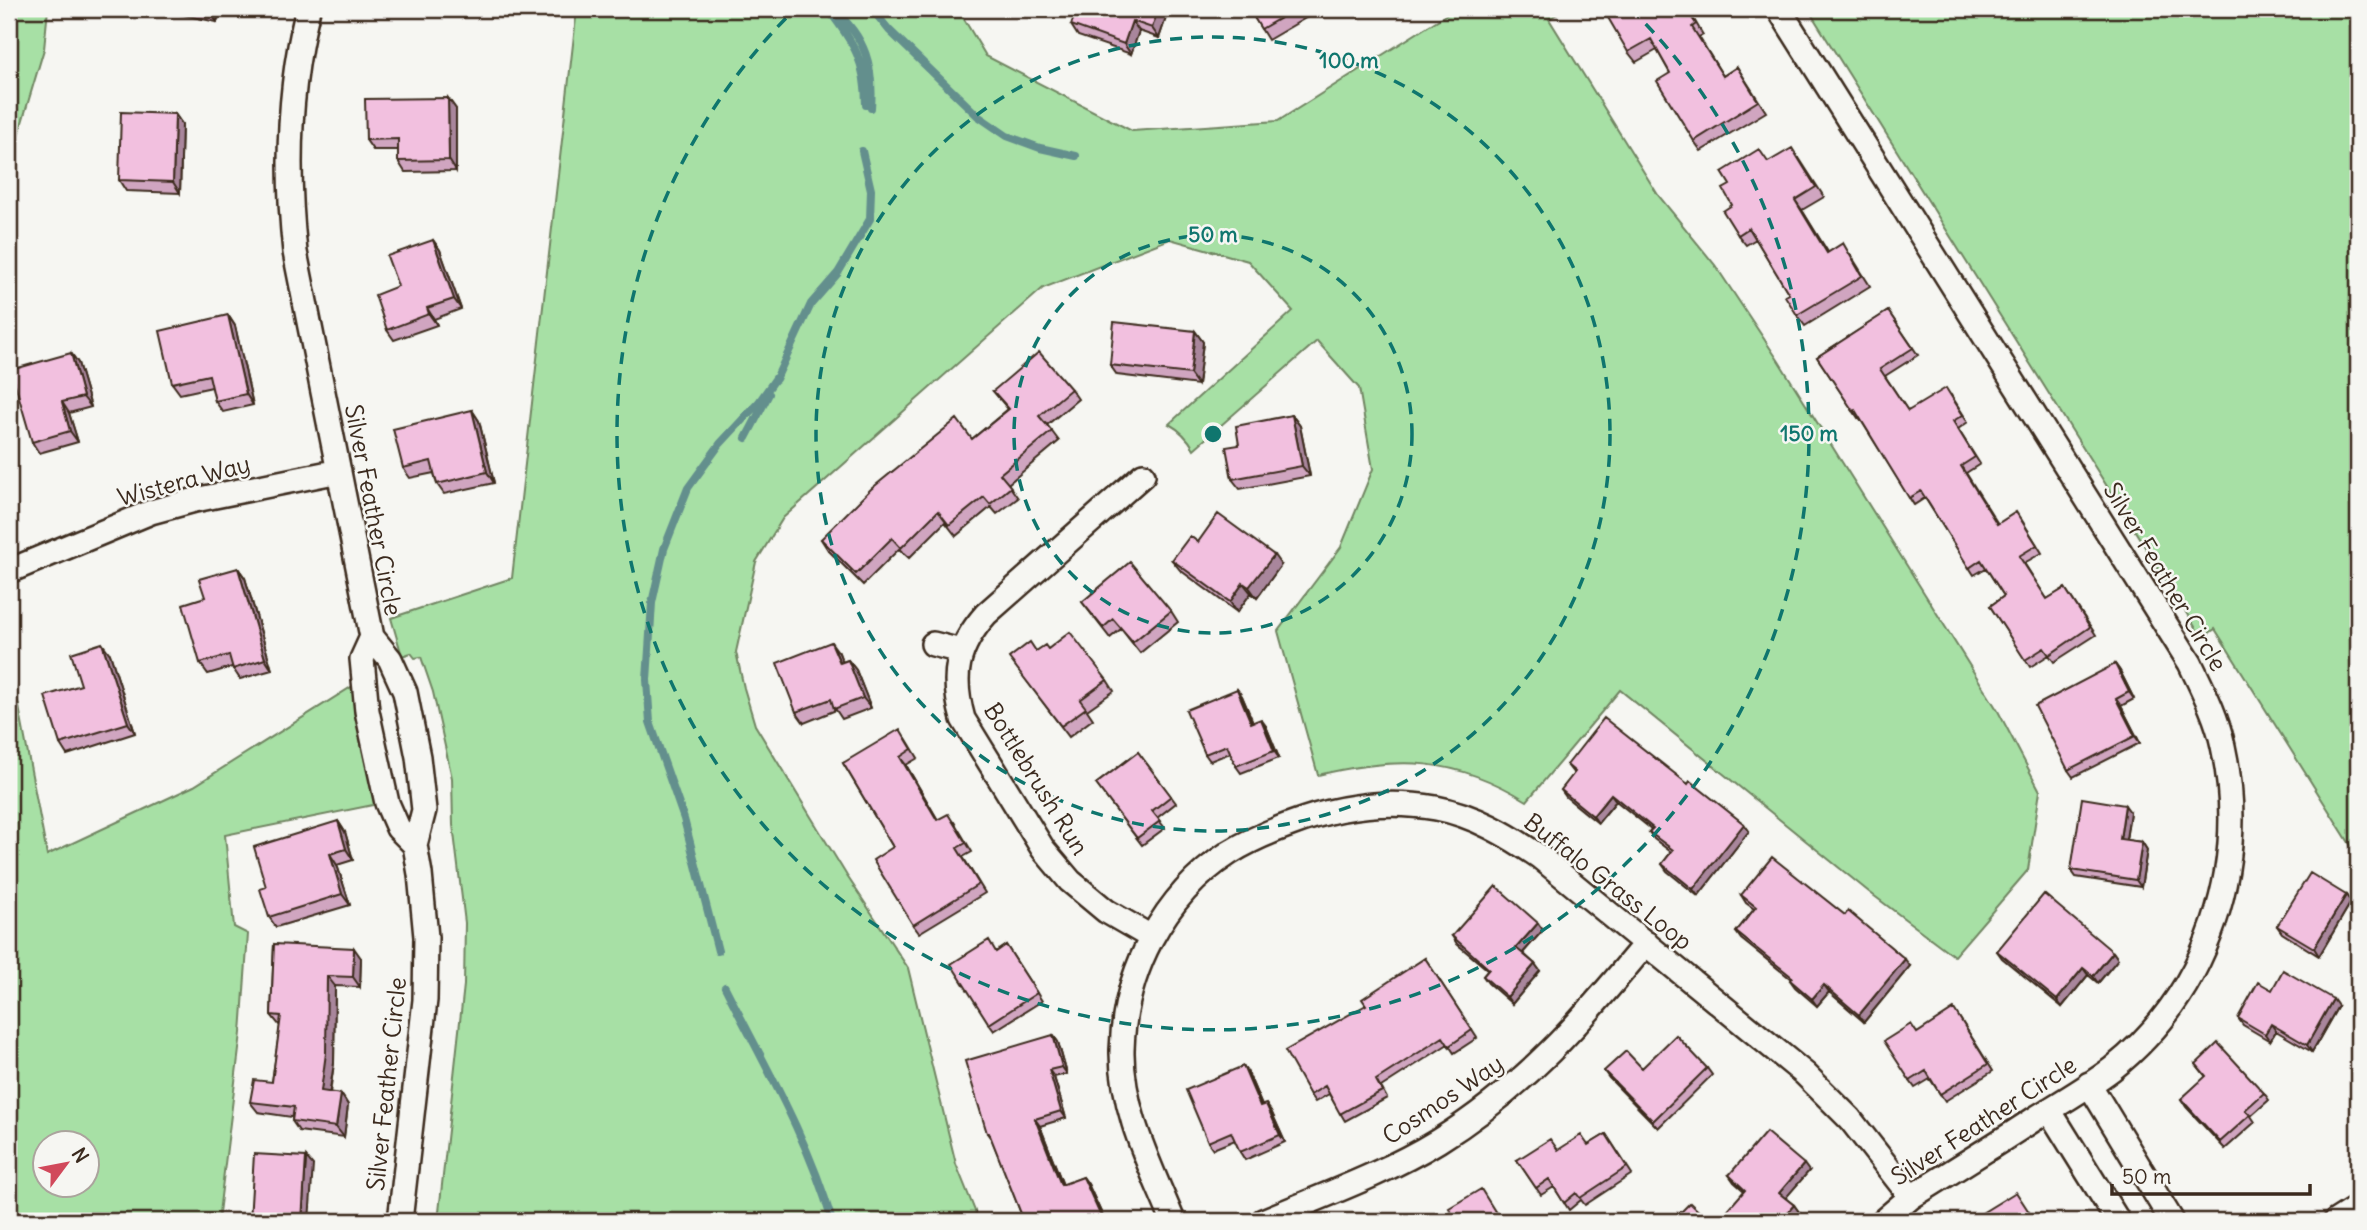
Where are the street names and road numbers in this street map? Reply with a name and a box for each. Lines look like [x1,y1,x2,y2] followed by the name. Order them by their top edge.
[339,402,409,618] street label: Silver Feather Circle
[114,448,253,512] street label: Wistera Way
[2098,477,2234,676] street label: Silver Feather Circle
[978,697,1096,860] street label: Bottlebrush Run
[1519,806,1699,956] street label: Buffalo Grass Loop
[360,976,412,1192] street label: Silver Feather Circle
[1376,1048,1509,1151] street label: Cosmos Way
[1885,1049,2082,1191] street label: Silver Feather Circle

